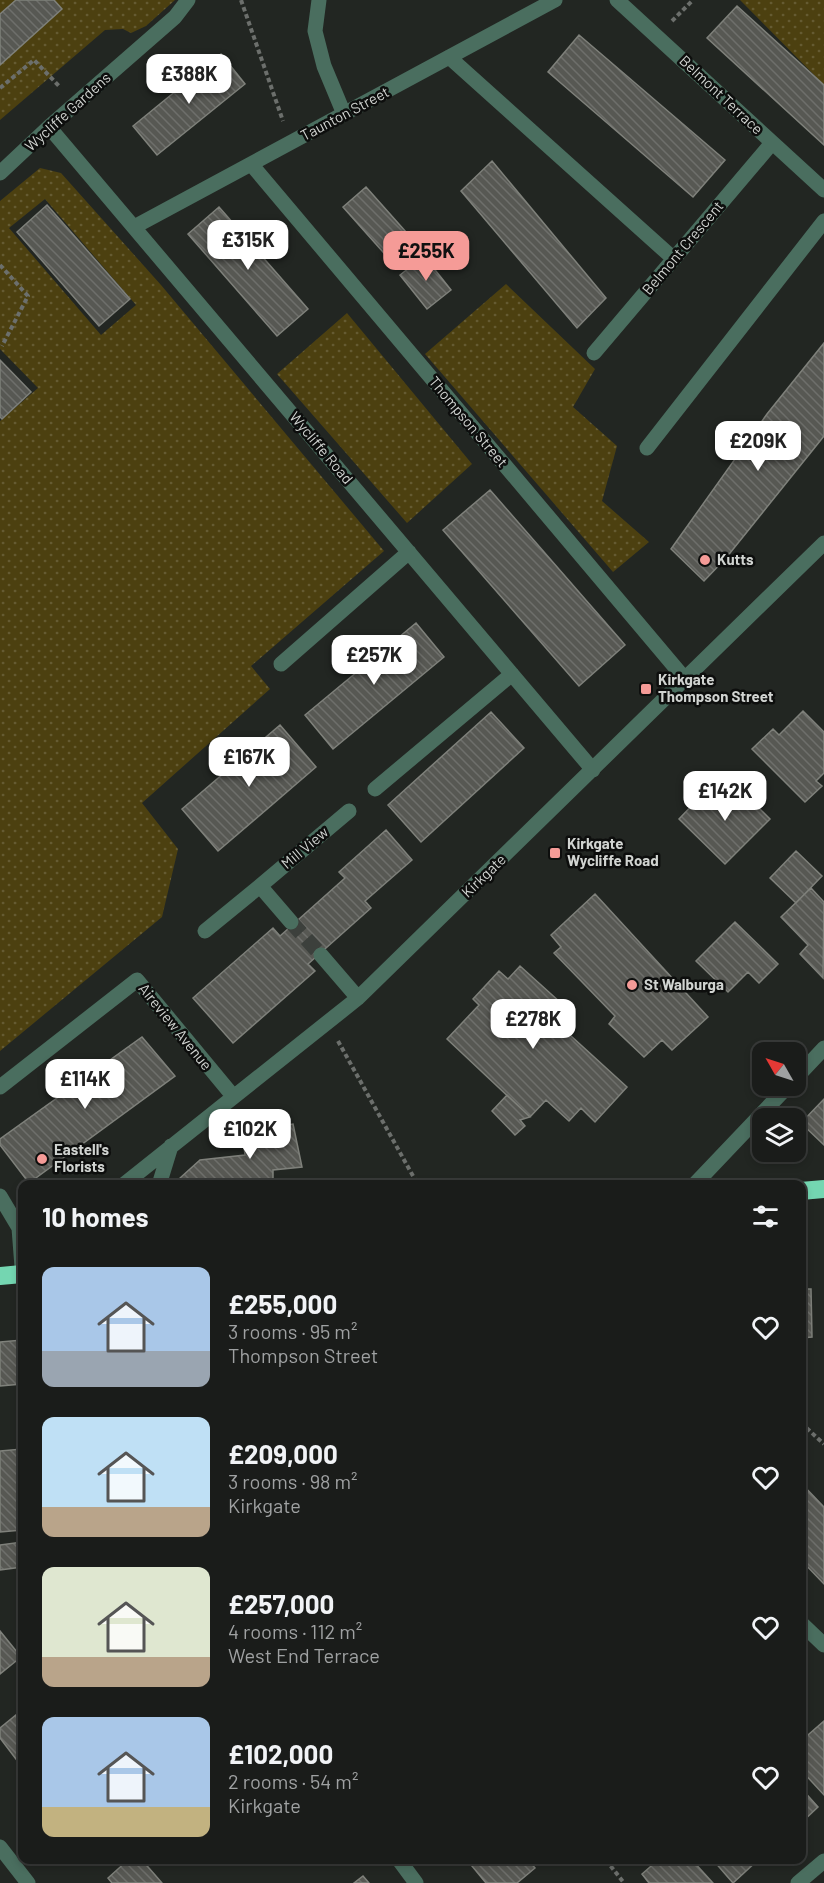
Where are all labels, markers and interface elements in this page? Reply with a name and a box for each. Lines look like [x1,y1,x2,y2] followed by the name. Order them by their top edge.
[676,51,767,138] street label: Belmont Terrace
[147,54,231,105] pin: £388K
[160,61,218,85] text: £388K
[21,68,114,155] street label: Wycliffe Gardens
[297,82,392,144] street label: Taunton Street
[638,197,727,298] street label: Belmont Crescent
[206,220,290,271] pin: £315K
[221,227,275,251] text: £315K
[384,231,468,282] pin: £255K
[397,238,455,262] text: £255K
[426,372,512,470] street label: Thompson Street
[286,408,357,487] street label: Wycliffe Road
[716,421,800,472] pin: £209K
[729,428,787,452] text: £209K
[717,550,754,568] place label: Kutts
[698,553,712,567] marker: Kutts
[332,635,416,686] pin: £257K
[346,642,402,666] text: £257K
[658,670,774,705] place label: Kirkgate Thompson Street
[639,682,653,696] marker: Kirkgate Thompson Street
[207,737,291,788] pin: £167K
[223,744,275,768] text: £167K
[683,771,767,822] pin: £142K
[697,778,753,802] text: £142K
[277,822,332,872] street label: Mill View
[567,834,659,869] place label: Kirkgate Wycliffe Road
[548,846,562,860] marker: Kirkgate Wycliffe Road
[457,850,509,901] street label: Kirkgate
[644,975,724,993] place label: St Walburga
[625,978,639,992] marker: St Walburga
[135,979,216,1073] street label: Aireview Avenue
[491,999,575,1050] pin: £278K
[505,1006,561,1030] text: £278K
[752,1042,806,1096] north arrow
[752,1042,806,1162] map controls
[43,1059,127,1110] pin: £114K
[59,1066,111,1090] text: £114K
[752,1108,806,1162] button: layers
[208,1109,292,1160] pin: £102K
[223,1116,277,1140] text: £102K
[54,1140,109,1175] place label: Eastell's Florists
[35,1152,49,1166] marker: Eastell's Florists
[749,1200,782,1233] icon: filters
[42,1201,149,1232] text: 10 homes
[228,1288,337,1319] text: £255,000
[90,1291,162,1363] icon: home
[749,1311,782,1344] icon: heart
[228,1319,357,1343] text: 3 rooms · 95 m²
[228,1343,378,1367] text: Thompson Street
[228,1438,338,1469] text: £209,000
[90,1441,162,1513] icon: home
[749,1461,782,1494] icon: heart
[228,1469,358,1493] text: 3 rooms · 98 m²
[228,1493,301,1517] text: Kirkgate
[228,1588,334,1619] text: £257,000
[90,1591,162,1663] icon: home
[749,1611,782,1644] icon: heart
[228,1619,362,1643] text: 4 rooms · 112 m²
[228,1643,380,1667] text: West End Terrace
[228,1738,333,1769] text: £102,000
[90,1741,162,1813] icon: home
[749,1761,782,1794] icon: heart
[228,1769,358,1793] text: 2 rooms · 54 m²
[228,1793,301,1817] text: Kirkgate

